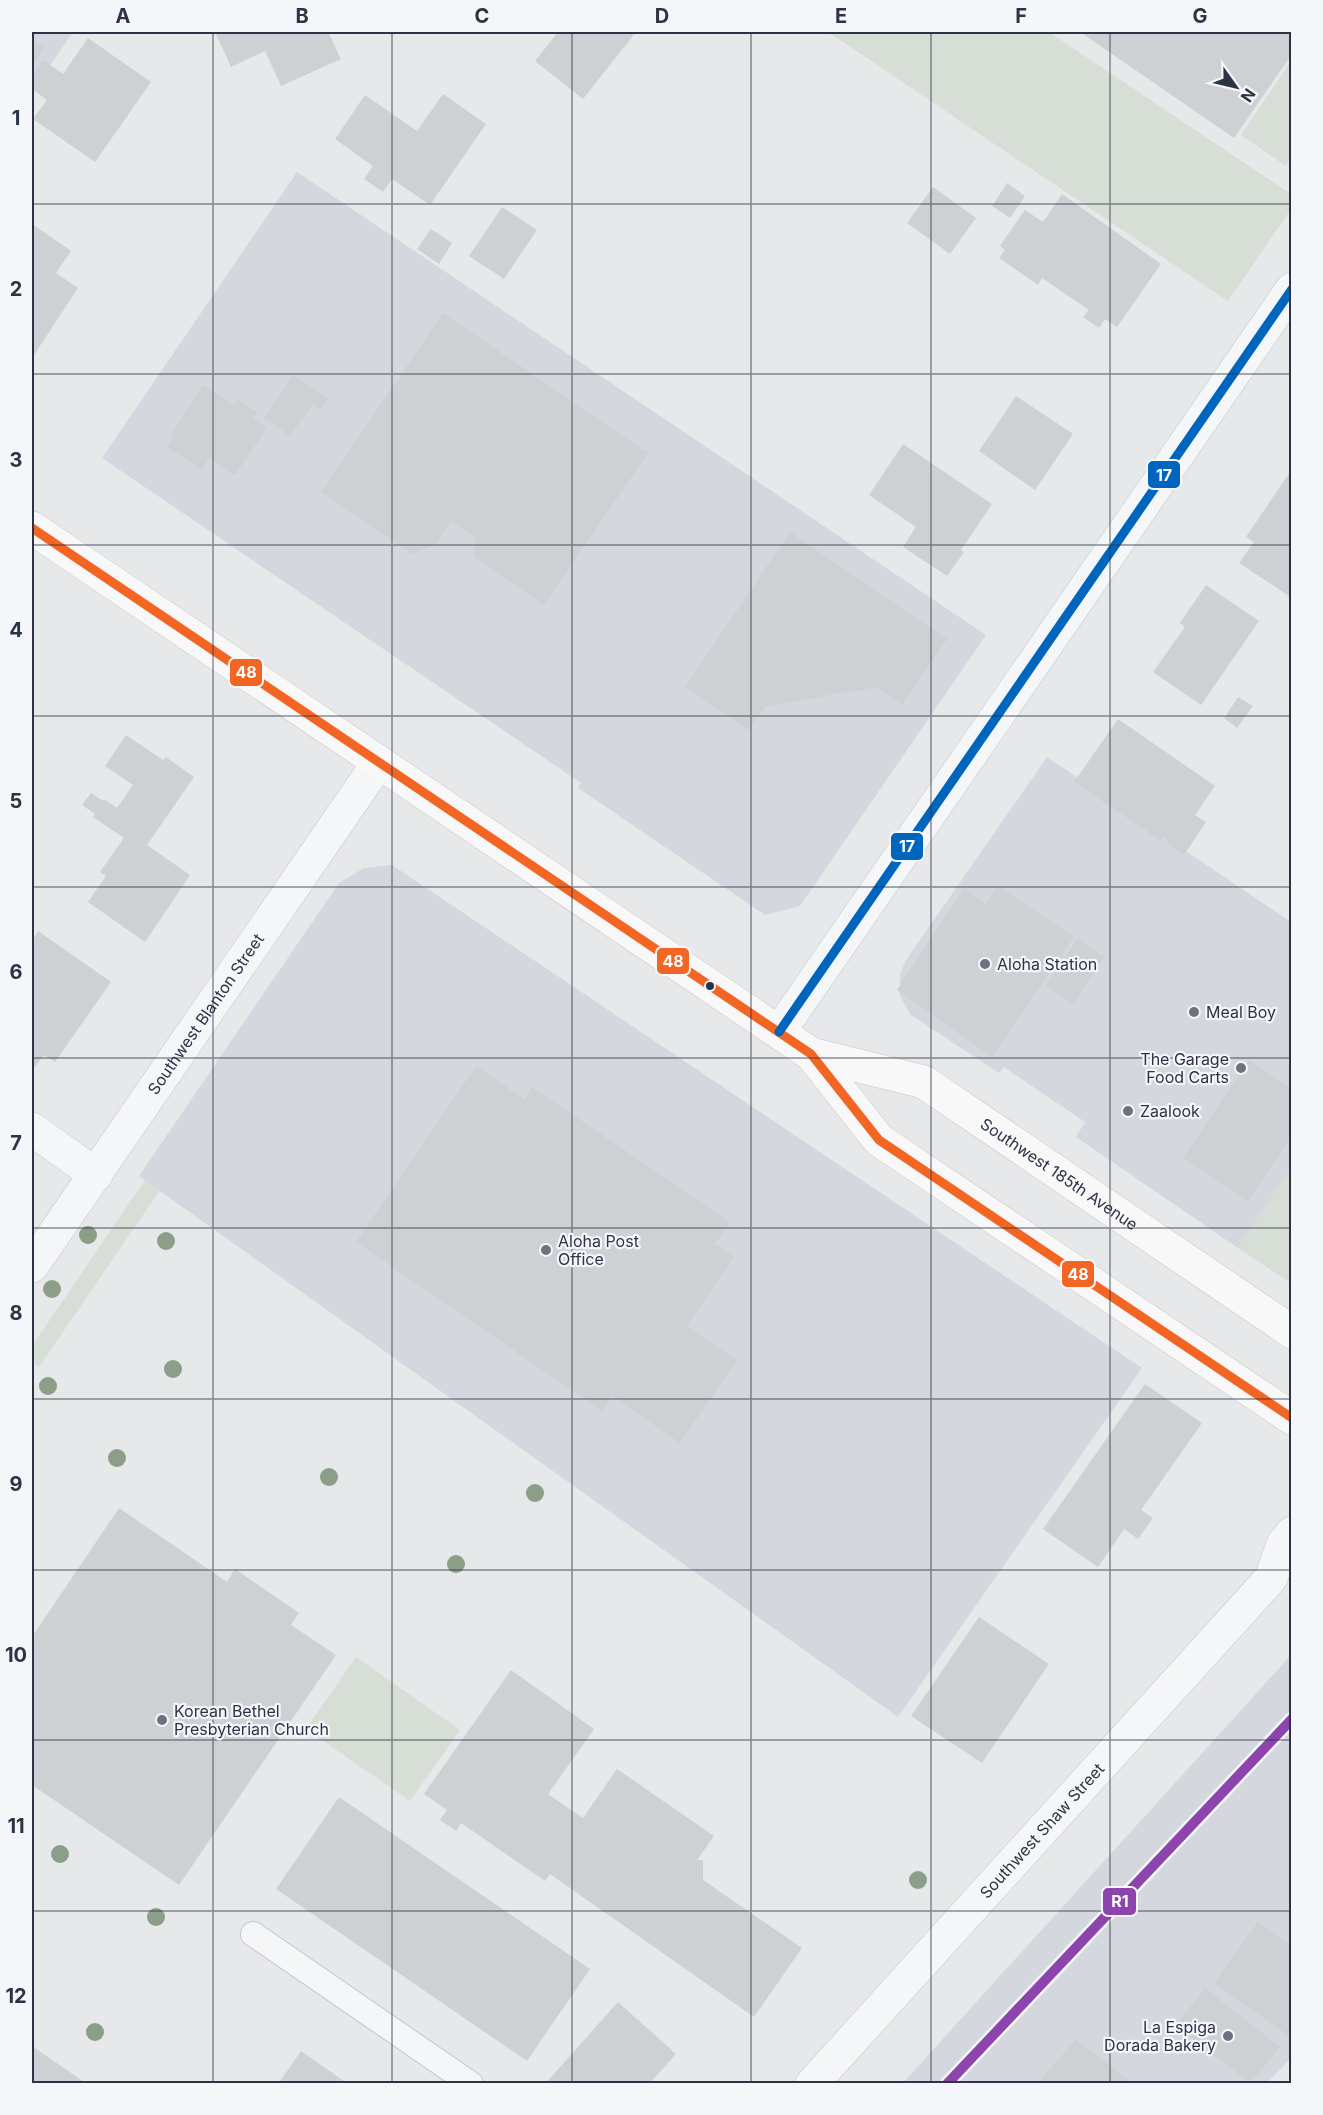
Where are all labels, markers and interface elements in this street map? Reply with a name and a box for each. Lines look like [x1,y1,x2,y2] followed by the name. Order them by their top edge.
[116,4,131,28] text: A
[295,4,309,28] text: B
[475,4,489,28] text: C
[655,4,669,28] text: D
[835,4,847,28] text: E
[1015,4,1027,28] text: F
[1192,4,1208,28] text: G
[1206,57,1266,117] north arrow
[1237,85,1260,106] text: N
[12,106,20,130] text: 1
[10,277,22,301] text: 2
[10,448,22,472] text: 3
[1147,460,1181,489] line badge: 17
[1156,465,1172,485] text: 17
[9,618,23,642] text: 4
[229,658,263,687] line badge: 48
[235,662,257,682] text: 48
[10,789,22,813] text: 5
[890,832,924,861] line badge: 17
[899,836,915,856] text: 17
[143,930,268,1098] street label: Southwest Blanton Street
[656,947,690,975] line badge: 48
[662,951,684,971] text: 48
[997,954,1097,974] place label: Aloha Station
[978,957,992,971] marker: Aloha Station
[10,960,23,984] text: 6
[704,980,716,992] unlabelled marker
[1206,1002,1276,1022] place label: Meal Boy
[1187,1005,1201,1019] marker: Meal Boy
[1140,1049,1229,1087] place label: The Garage Food Carts
[1234,1061,1248,1075] marker: The Garage Food Carts
[1140,1101,1200,1121] place label: Zaalook
[1121,1104,1135,1118] marker: Zaalook
[977,1113,1142,1234] street label: Southwest 185th Avenue
[10,1131,22,1155] text: 7
[558,1231,639,1269] place label: Aloha Post Office
[539,1243,553,1257] marker: Aloha Post Office
[1061,1260,1095,1288] line badge: 48
[1067,1264,1089,1284] text: 48
[9,1301,23,1325] text: 8
[10,1472,23,1496] text: 9
[5,1643,27,1667] text: 10
[174,1701,329,1739] place label: Korean Bethel Presbyterian Church
[155,1713,169,1727] marker: Korean Bethel Presbyterian Church
[975,1759,1108,1903] street label: Southwest Shaw Street
[7,1814,25,1838] text: 11
[1102,1887,1137,1916] line badge: R1
[1111,1891,1129,1911] text: R1
[5,1984,27,2008] text: 12
[1104,2017,1216,2055] place label: La Espiga Dorada Bakery
[1221,2029,1235,2043] marker: La Espiga Dorada Bakery

